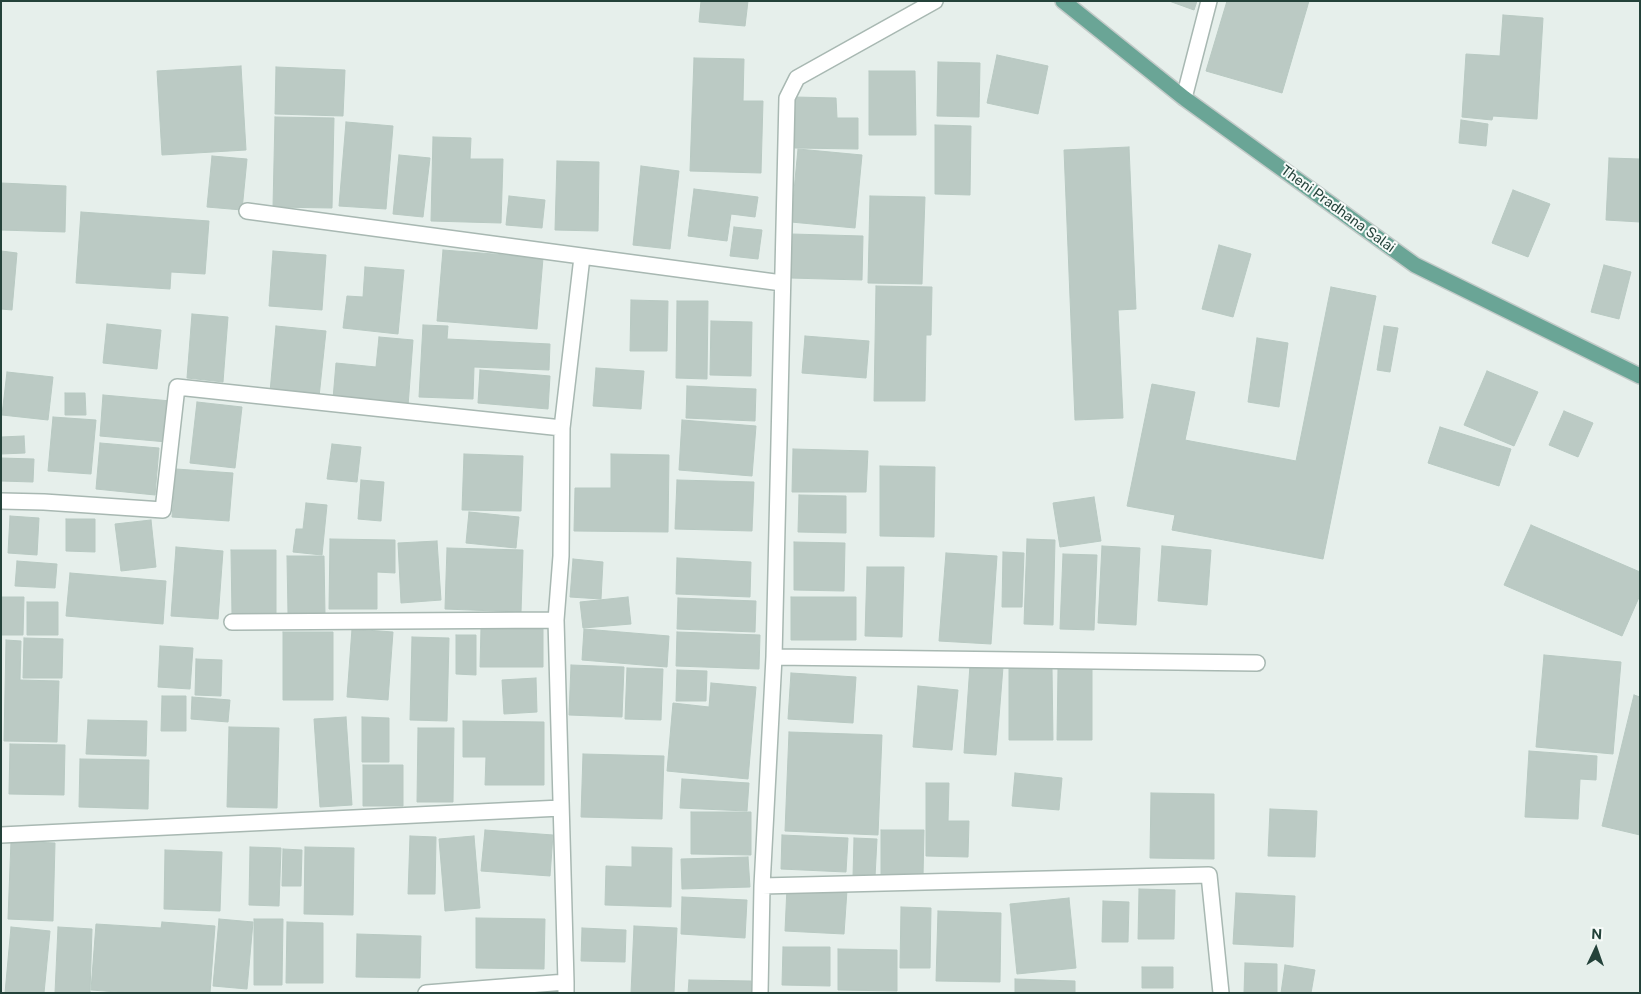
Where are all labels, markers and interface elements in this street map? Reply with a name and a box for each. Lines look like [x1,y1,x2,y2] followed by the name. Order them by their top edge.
[1278,162,1398,256] street label: Theni Pradhana Salai
[1571,924,1621,974] north arrow
[1591,926,1603,942] text: N

